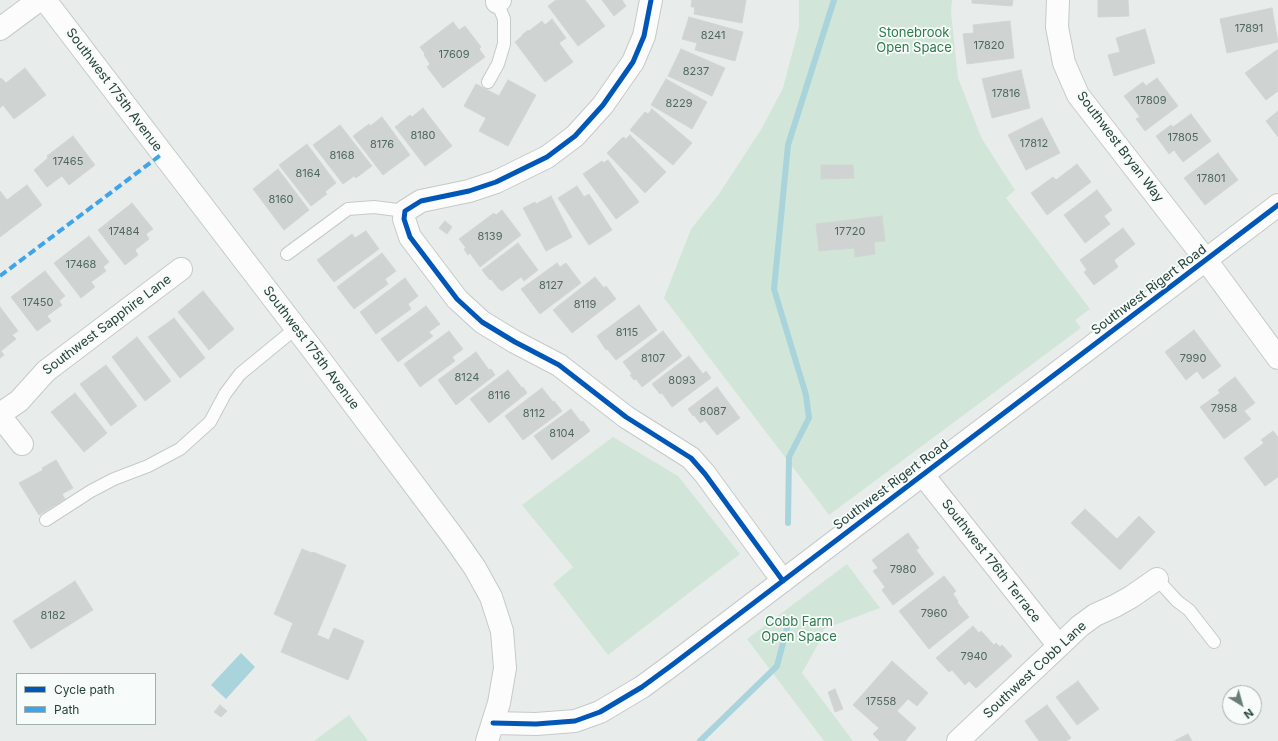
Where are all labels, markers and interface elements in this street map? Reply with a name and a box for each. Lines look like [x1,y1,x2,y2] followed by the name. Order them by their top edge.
[1235,22,1263,36] house number: 17891
[63,25,165,155] street label: Southwest 175th Avenue
[876,25,952,56] park label: Stonebrook Open Space
[701,29,725,43] house number: 8241
[974,39,1004,53] house number: 17820
[438,48,470,62] house number: 17609
[683,65,709,79] house number: 8237
[992,87,1020,101] house number: 17816
[1073,89,1167,205] street label: Southwest Bryan Way
[1135,94,1167,108] house number: 17809
[665,97,693,111] house number: 8229
[410,129,436,143] house number: 8180
[1168,131,1198,145] house number: 17805
[1020,137,1048,151] house number: 17812
[370,138,394,152] house number: 8176
[330,149,354,163] house number: 8168
[53,155,83,169] house number: 17465
[295,167,321,181] house number: 8164
[1197,172,1225,186] house number: 17801
[268,193,294,207] house number: 8160
[108,225,140,239] house number: 17484
[835,225,865,239] house number: 17720
[478,230,502,244] house number: 8139
[1088,242,1210,338] street label: Southwest Rigert Road
[66,258,96,272] house number: 17468
[40,272,174,378] street label: Southwest Sapphire Lane
[539,279,563,293] house number: 8127
[260,283,362,413] street label: Southwest 175th Avenue
[23,296,53,310] house number: 17450
[574,298,596,312] house number: 8119
[616,326,638,340] house number: 8115
[641,352,665,366] house number: 8107
[1180,352,1206,366] house number: 7990
[455,371,479,385] house number: 8124
[668,374,696,388] house number: 8093
[488,389,510,403] house number: 8116
[1211,402,1237,416] house number: 7958
[700,405,726,419] house number: 8087
[523,407,545,421] house number: 8112
[549,427,575,441] house number: 8104
[830,437,952,533] street label: Southwest Rigert Road
[938,496,1044,626] street label: Southwest 176th Terrace
[890,563,916,577] house number: 7980
[921,607,947,621] house number: 7960
[41,609,65,623] house number: 8182
[761,614,837,645] park label: Cobb Farm Open Space
[980,618,1090,722] street label: Southwest Cobb Lane
[961,650,987,664] house number: 7940
[16,673,156,725] legend
[54,682,115,697] text: Cycle path
[1222,685,1262,725] north arrow
[866,695,896,709] house number: 17558
[54,702,79,717] text: Path
[1241,706,1256,722] text: N

